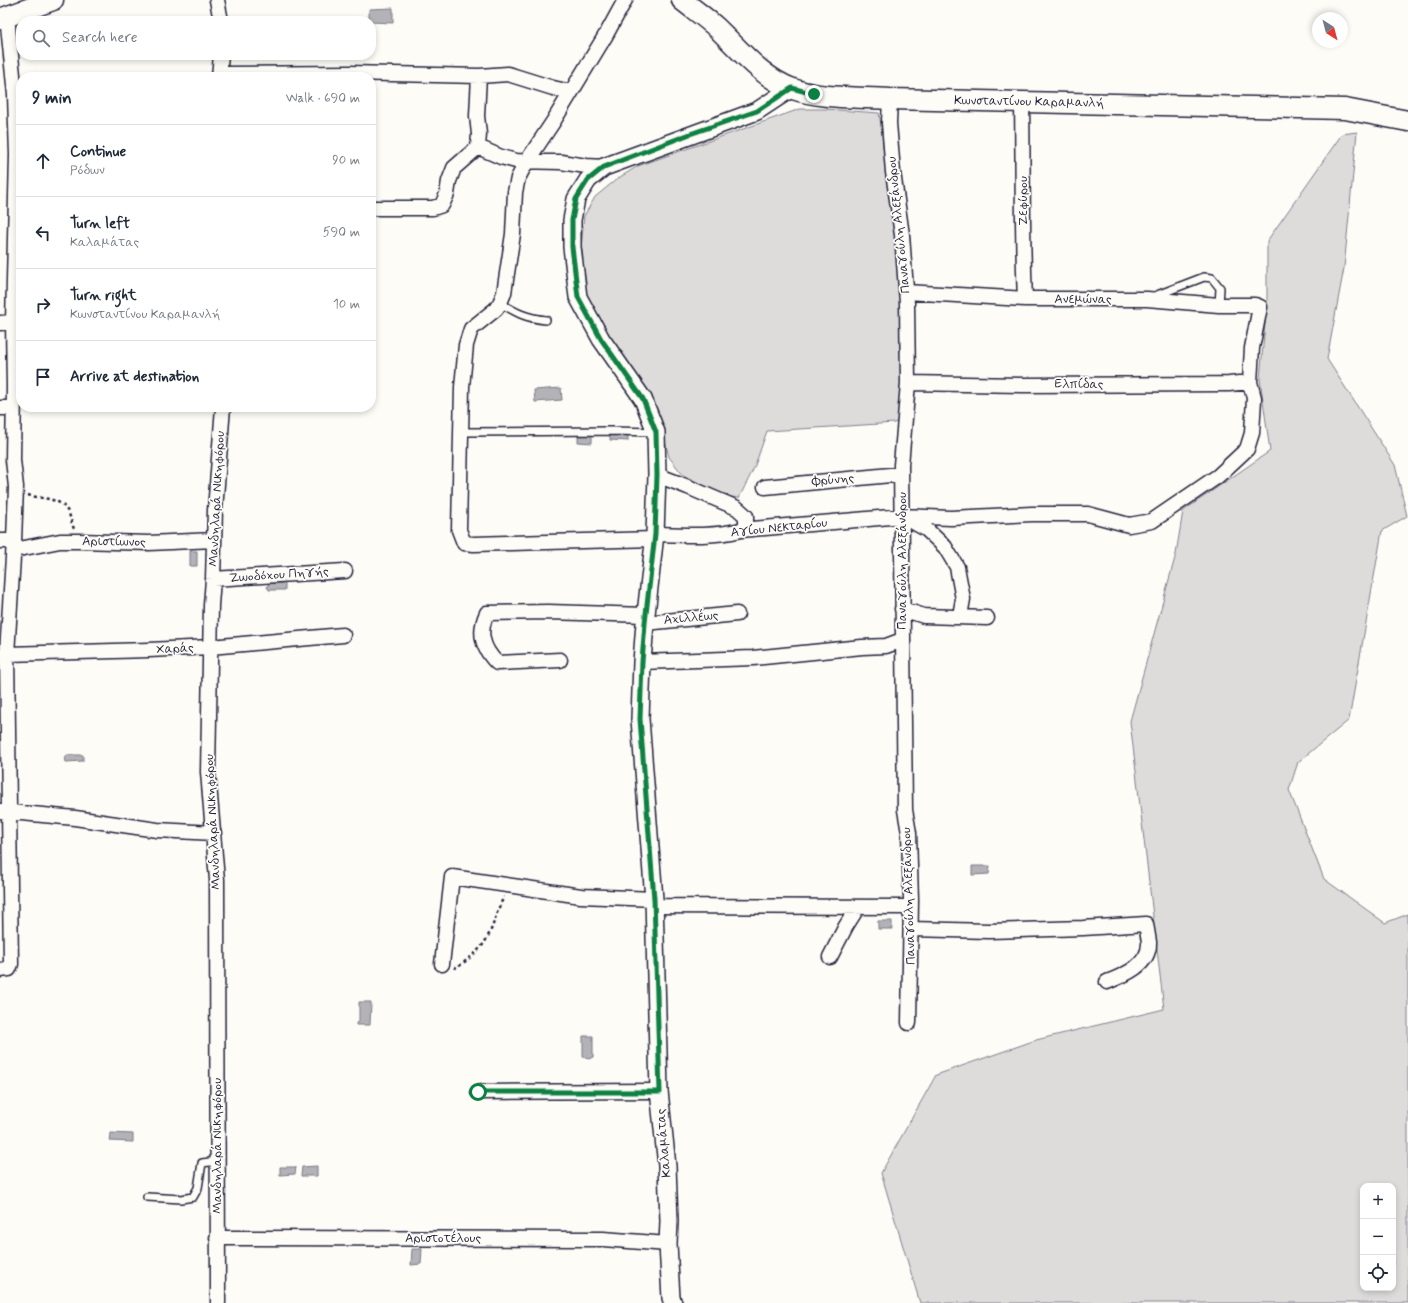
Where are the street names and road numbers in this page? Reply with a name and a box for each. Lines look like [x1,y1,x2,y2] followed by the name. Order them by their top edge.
[954,92,1104,112] street label: Κωνσταντίνου Καραμανλή
[883,156,915,294] street label: Παναγούλη Αλεξάνδρου
[1015,176,1032,226] street label: Ζεφύρου
[1054,291,1112,308] street label: Ανεμώνας
[1055,376,1104,393] street label: Ελπίδας
[205,430,229,567] street label: Μανδηλαρά Νικηφόρου
[810,470,855,490] street label: Φρύνης
[894,492,911,630] street label: Παναγούλη Αλεξάνδρου
[730,514,828,542] street label: Αγίου Νεκταρίου
[82,533,146,551] street label: Αριστίωνος
[229,563,330,587] street label: Ζωοδόχου Πηγής
[663,607,719,629] street label: Αχιλλέως
[156,640,194,658] street label: Χαράς
[201,753,225,890] street label: Μανδηλαρά Νικηφόρου
[898,827,920,965] street label: Παναγούλη Αλεξάνδρου
[209,1078,226,1214] street label: Μανδηλαρά Νικηφόρου
[652,1108,675,1178] street label: Καλαμάτας
[405,1230,481,1247] street label: Αριστοτέλους

